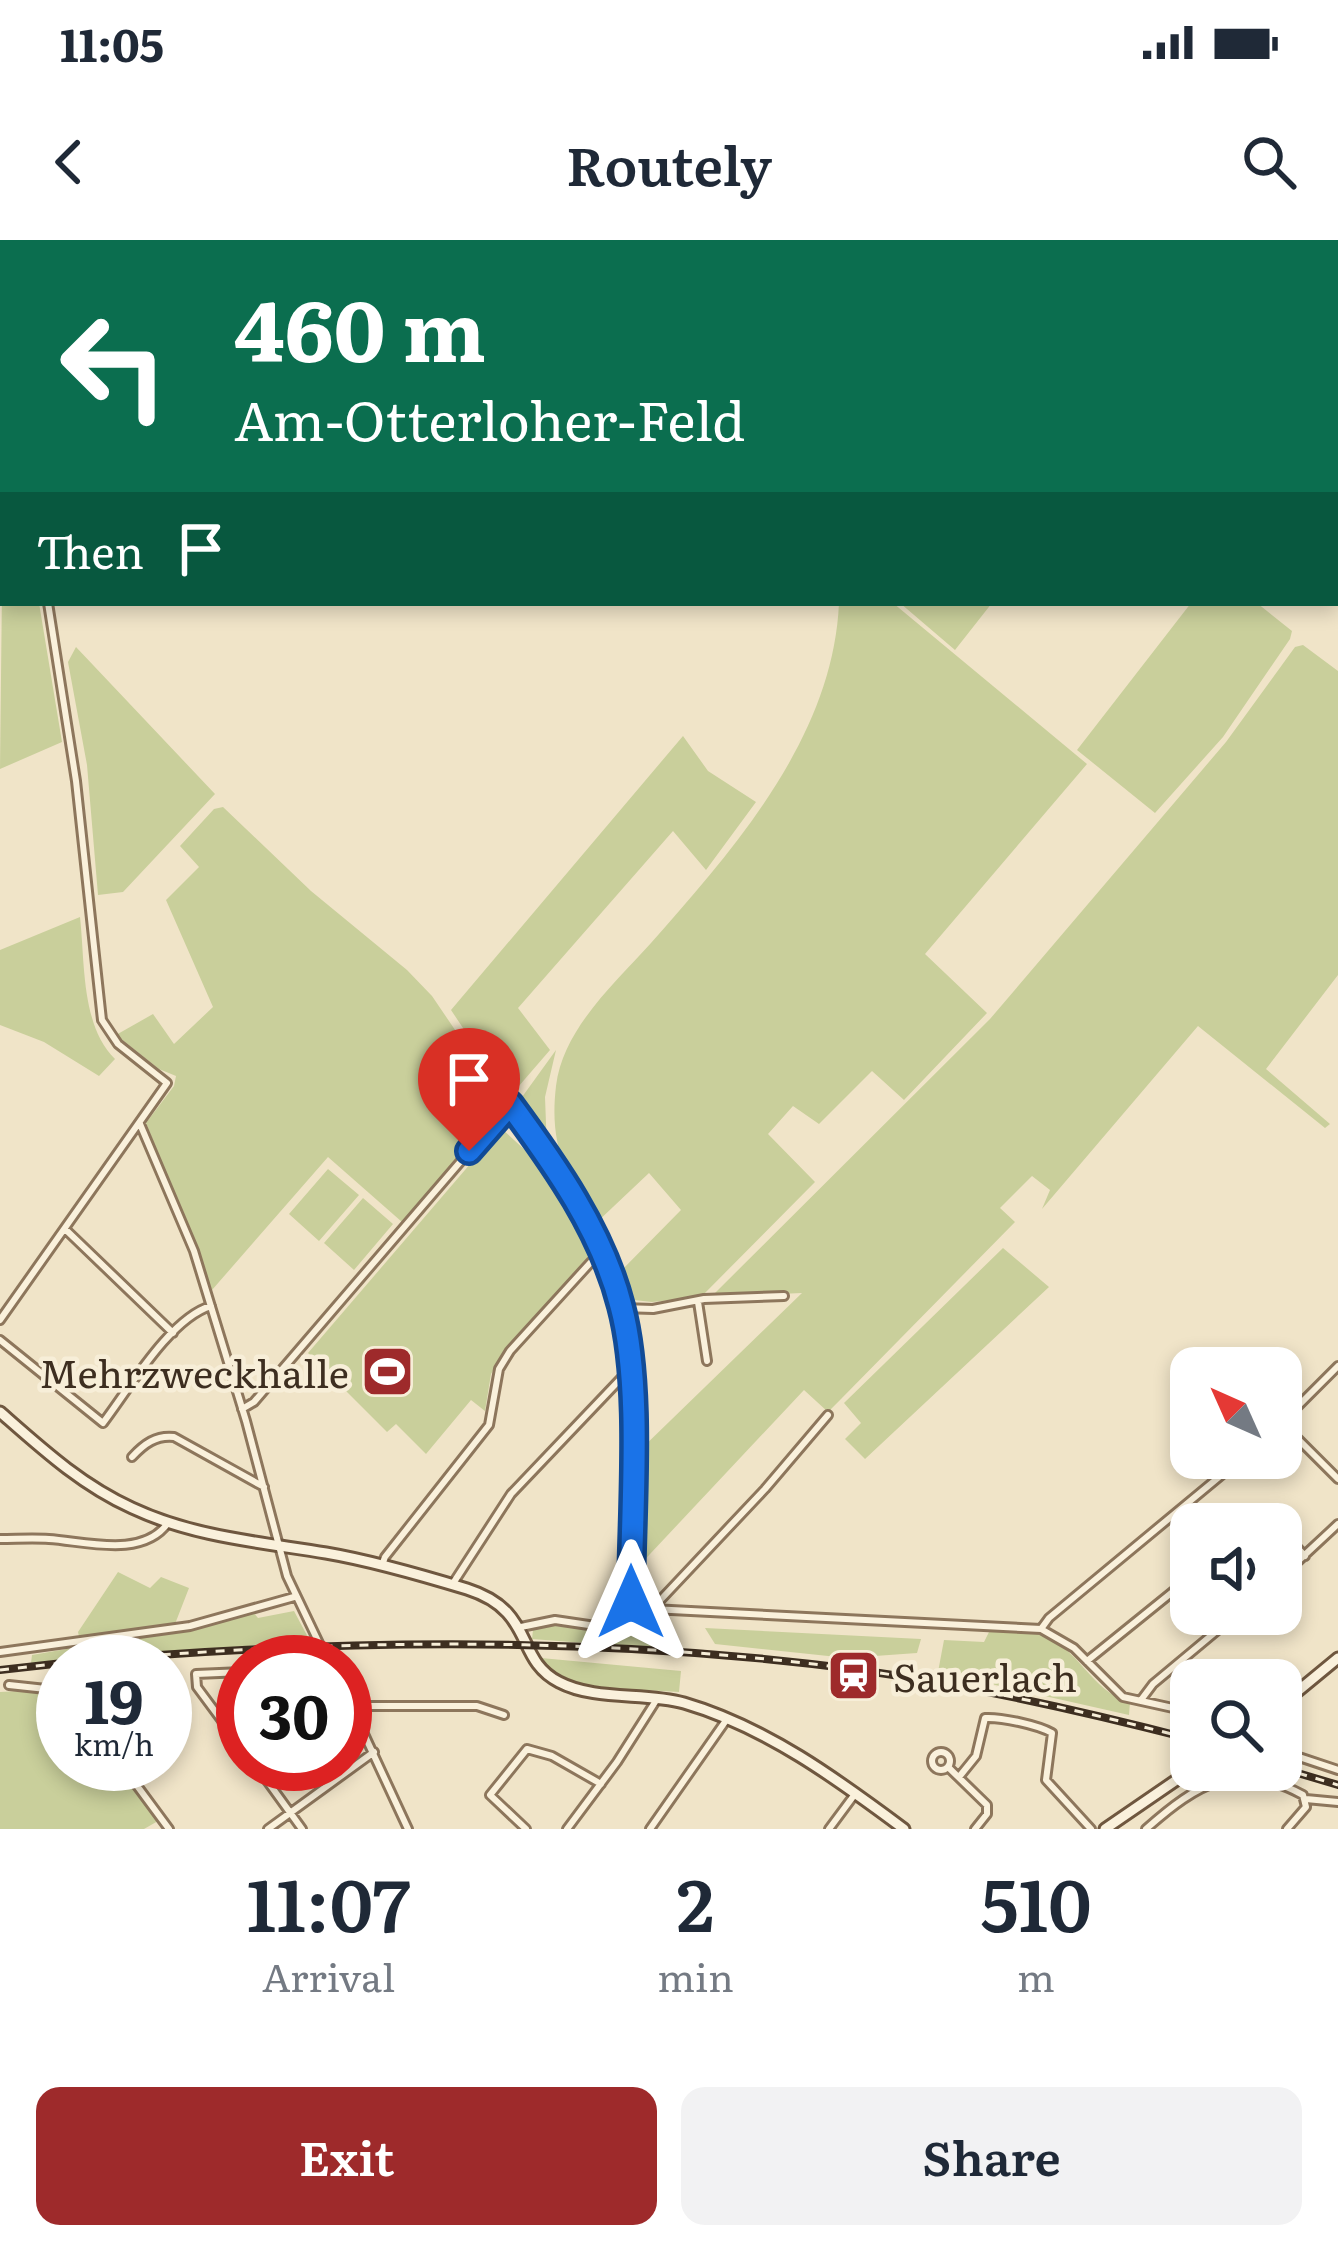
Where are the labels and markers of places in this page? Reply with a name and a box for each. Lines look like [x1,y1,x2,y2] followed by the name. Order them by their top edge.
[418,1028,520,1151] pin
[39,1342,349,1400] place label: Mehrzweckhalle
[360,1343,416,1399] sports icon: Mehrzweckhalle
[893,1646,1077,1704] place label: Sauerlach
[826,1647,882,1703] station icon: Sauerlach

